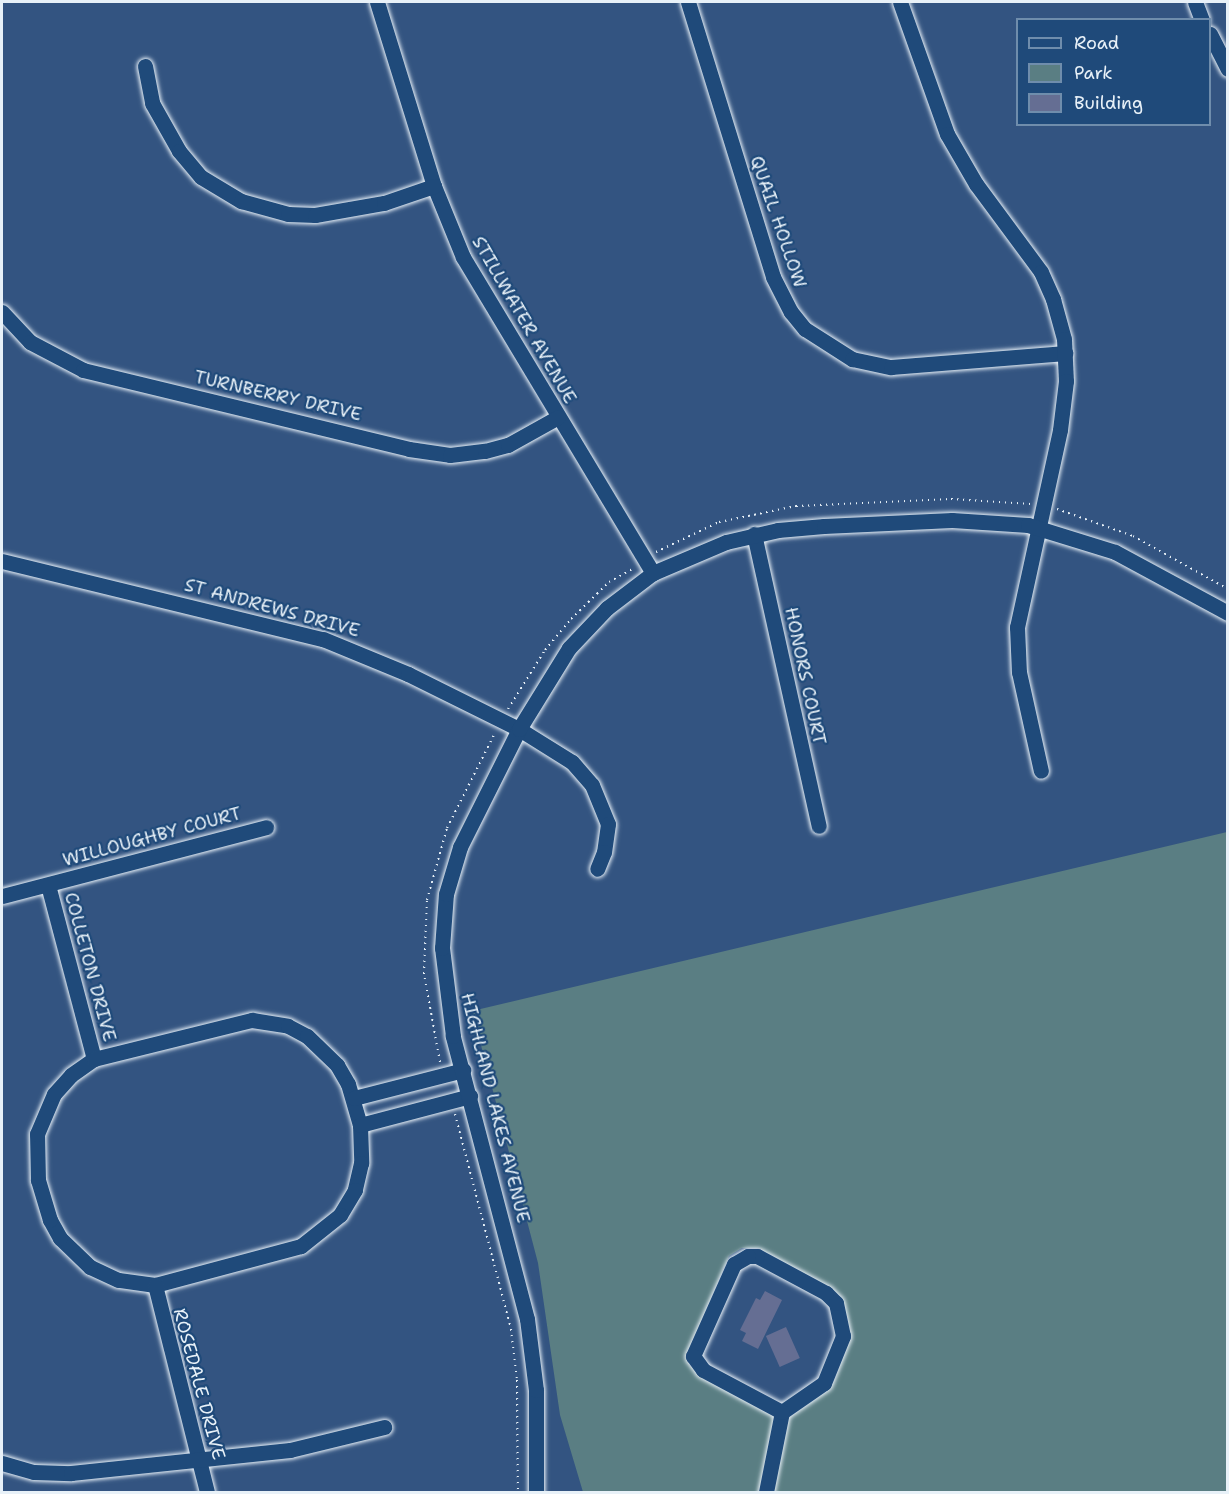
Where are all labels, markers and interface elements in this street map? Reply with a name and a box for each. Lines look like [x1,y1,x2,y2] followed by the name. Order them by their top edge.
[1016,18,1211,126] legend
[1074,31,1119,55] text: Road
[1074,61,1113,85] text: Park
[1074,91,1143,115] text: Building
[745,153,811,291] street label: QUAIL HOLLOW
[467,232,581,408] street label: STILLWATER AVENUE
[192,366,364,426] street label: TURNBERRY DRIVE
[182,574,362,642] street label: ST ANDREWS DRIVE
[780,605,830,747] street label: HONORS COURT
[60,803,244,871] street label: WILLOUGHBY COURT
[60,890,120,1044] street label: COLLETON DRIVE
[456,991,534,1225] street label: HIGHLAND LAKES AVENUE
[168,1306,230,1462] street label: ROSEDALE DRIVE

